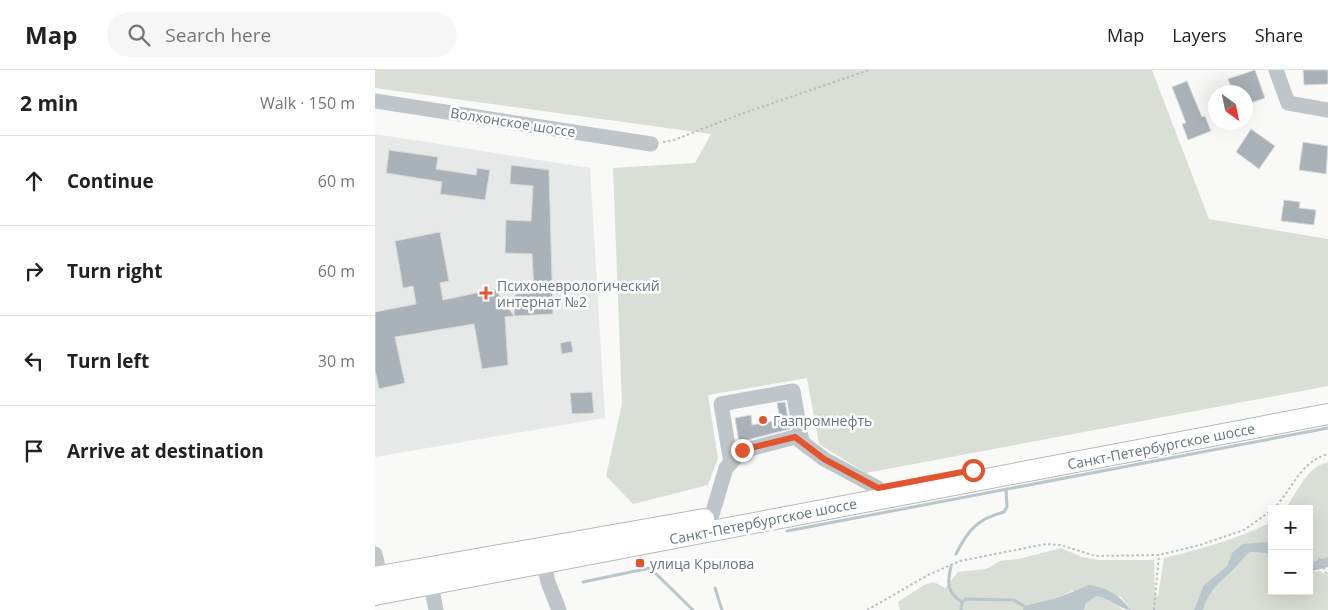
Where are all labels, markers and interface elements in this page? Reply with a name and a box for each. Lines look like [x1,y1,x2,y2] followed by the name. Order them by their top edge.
[107,12,457,57] search box
[25,18,77,51] text: Map
[125,21,153,49] icon: search
[165,22,271,48] text: Search here
[1107,23,1144,47] text: Map
[1172,23,1227,47] text: Layers
[1255,23,1303,47] text: Share
[1208,85,1253,130] north arrow
[20,89,78,117] text: 2 min
[260,92,355,114] text: Walk · 150 m
[449,103,577,141] street label: Волхонское шоссе
[20,167,48,195] icon: ahead
[67,168,154,194] text: Continue
[318,170,355,192] text: 60 m
[20,257,48,285] icon: right
[67,258,162,284] text: Turn right
[318,260,355,282] text: 60 m
[497,276,660,311] place label: Психоневрологический интернат №2
[479,286,493,300] marker: Психоневрологический интернат №2
[20,347,48,375] icon: left
[67,348,149,374] text: Turn left
[318,350,355,372] text: 30 m
[773,411,872,430] place label: Газпромнефть
[757,414,769,426] marker: Газпромнефть
[1066,418,1257,474] street label: Санкт-Петербургское шоссе
[20,437,48,465] icon: arrive
[67,438,264,464] text: Arrive at destination
[731,439,754,462] route end
[962,459,985,482] route start
[668,493,859,549] street label: Санкт-Петербургское шоссе
[1268,505,1313,595] map controls
[1268,505,1313,550] button: +
[1268,550,1313,595] button: −
[650,554,754,573] place label: улица Крылова
[634,557,646,569] marker: улица Крылова

